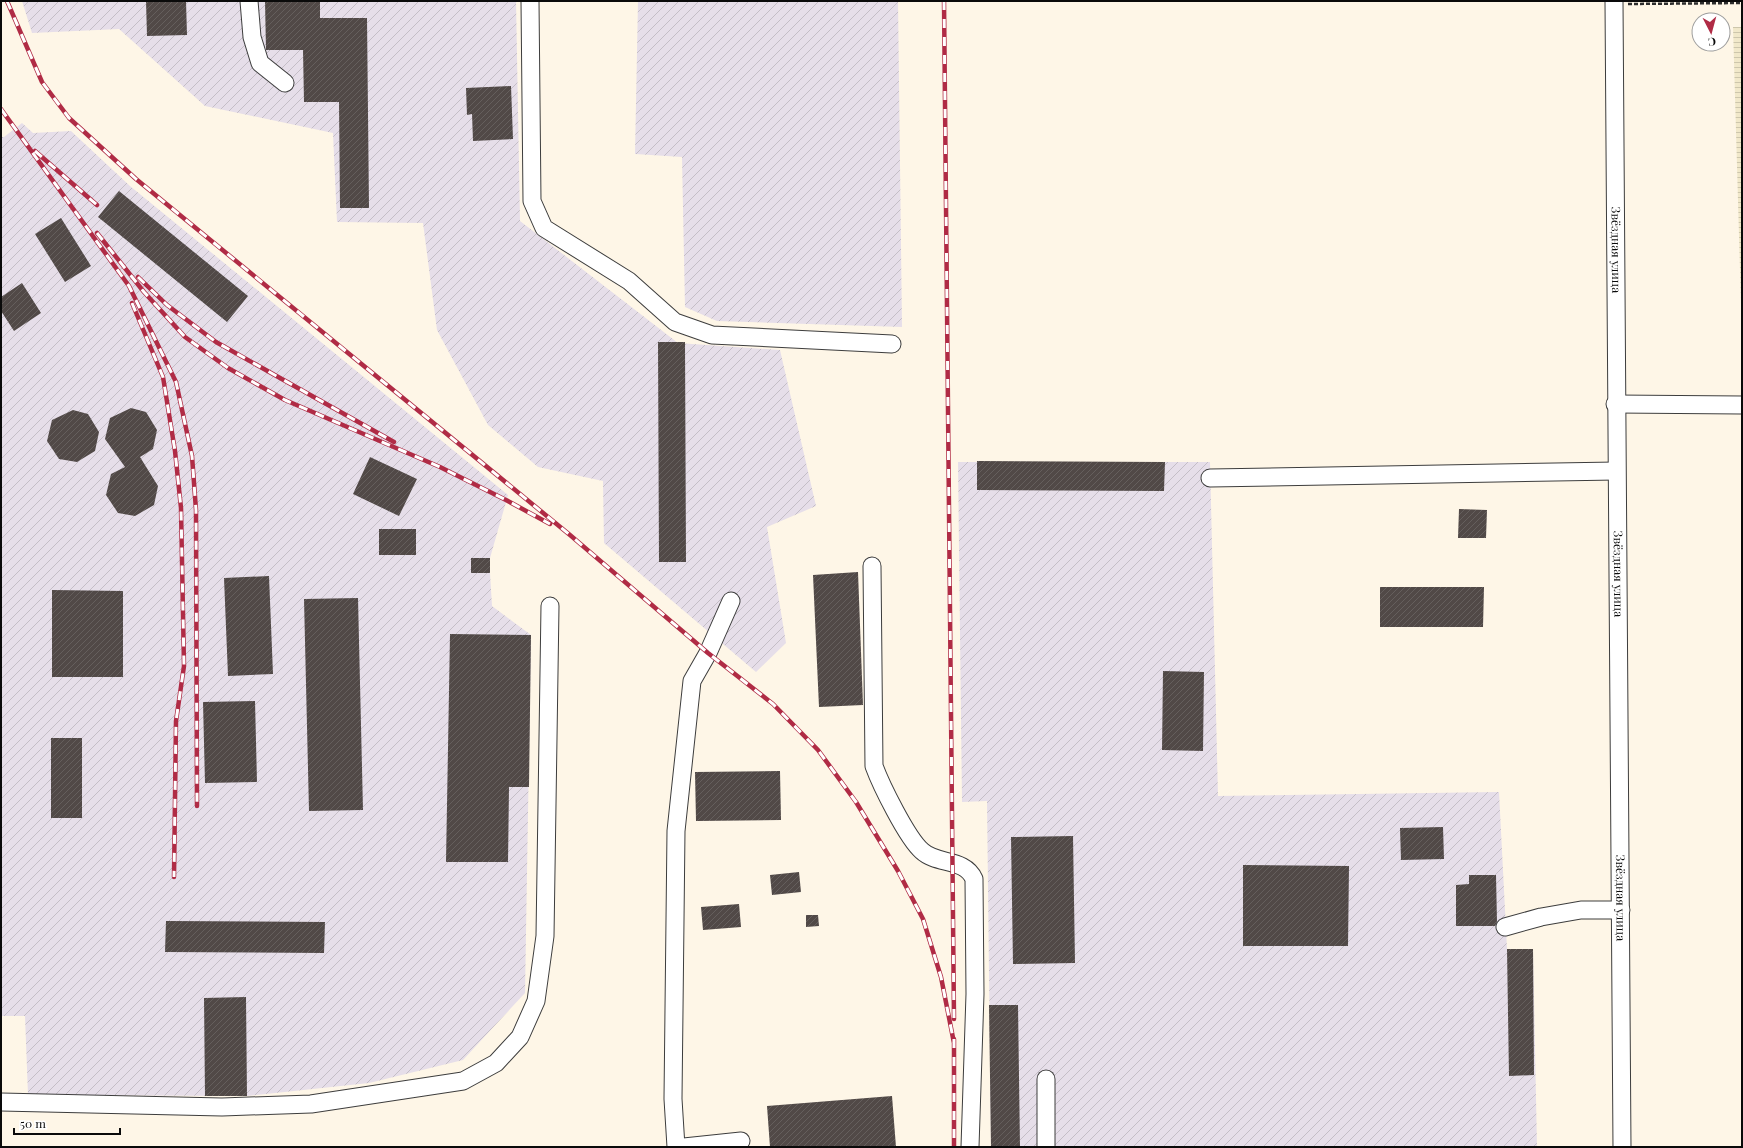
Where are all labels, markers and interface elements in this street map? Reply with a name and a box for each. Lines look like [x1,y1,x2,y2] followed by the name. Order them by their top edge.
[1691,12,1731,52] north arrow
[1707,35,1717,50] text: С
[1608,207,1625,293] street label: Звёздная улица
[1611,531,1627,617] street label: Звёздная улица
[1613,855,1630,941] street label: Звёздная улица
[14,1110,120,1136] scale bar
[20,1115,46,1131] text: 50 m

